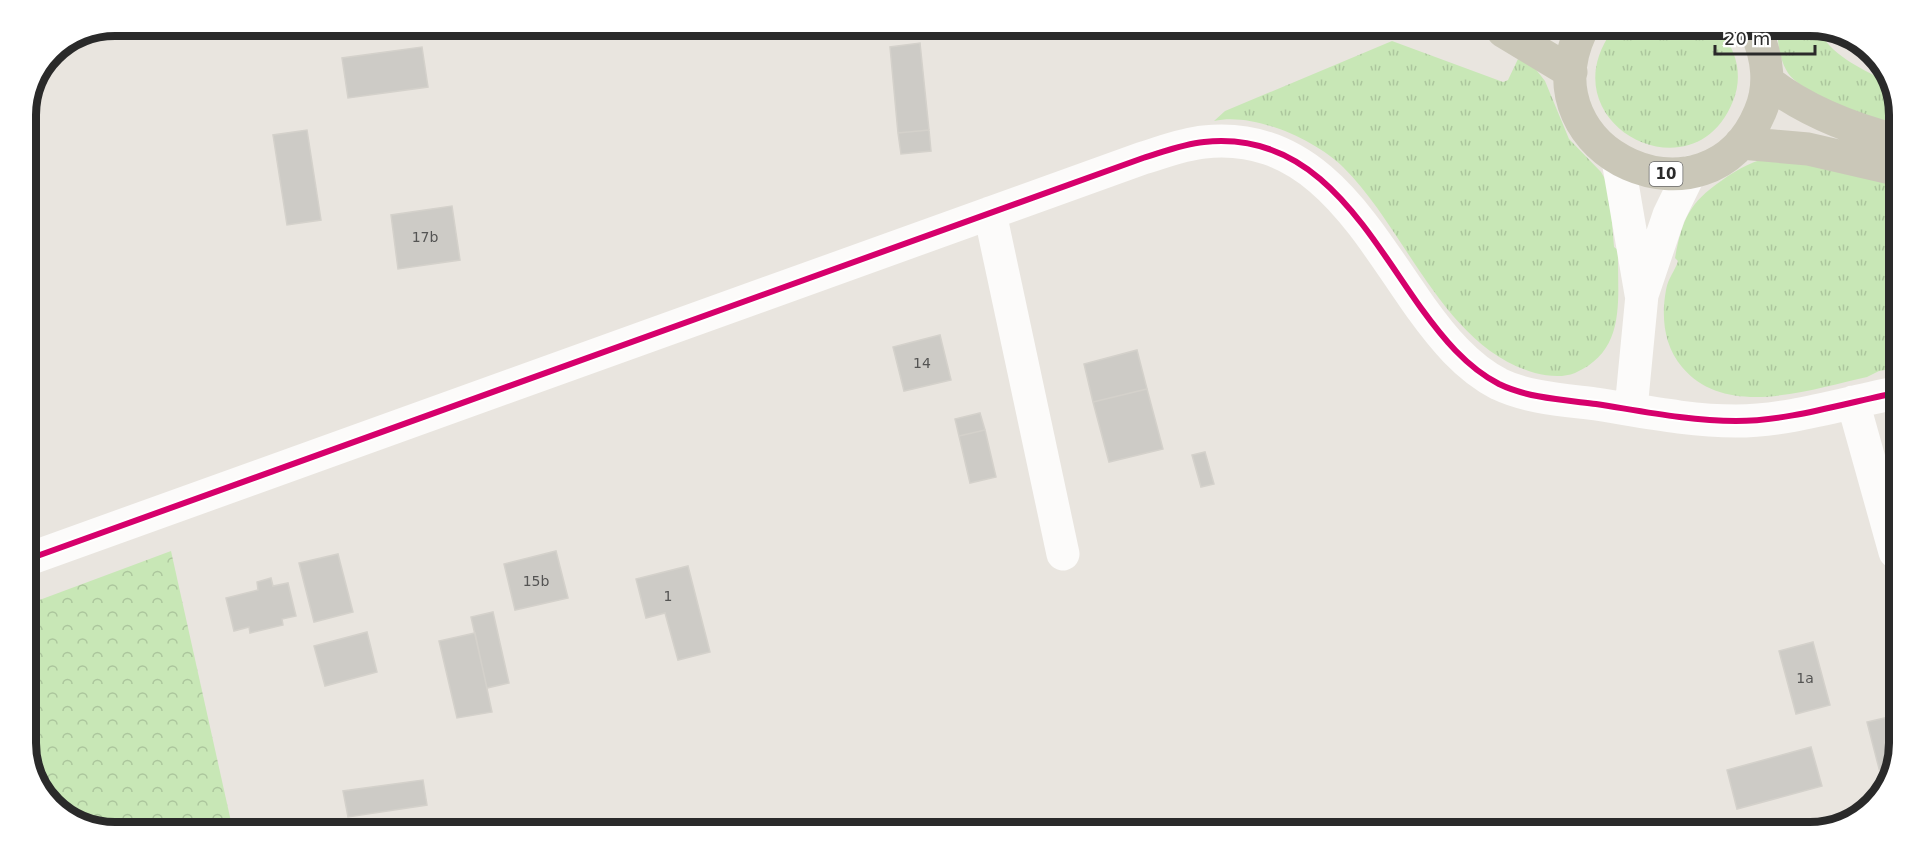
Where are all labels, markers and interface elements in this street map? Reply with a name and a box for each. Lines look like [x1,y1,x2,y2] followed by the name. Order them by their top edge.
[1715,18,1816,56] scale bar
[1724,28,1770,49] text: 20 m
[1650,162,1682,186] road number: 10
[412,229,438,245] house number: 17b
[913,355,931,371] house number: 14
[523,573,549,589] house number: 15b
[664,588,672,604] house number: 1
[1796,670,1814,686] house number: 1a

